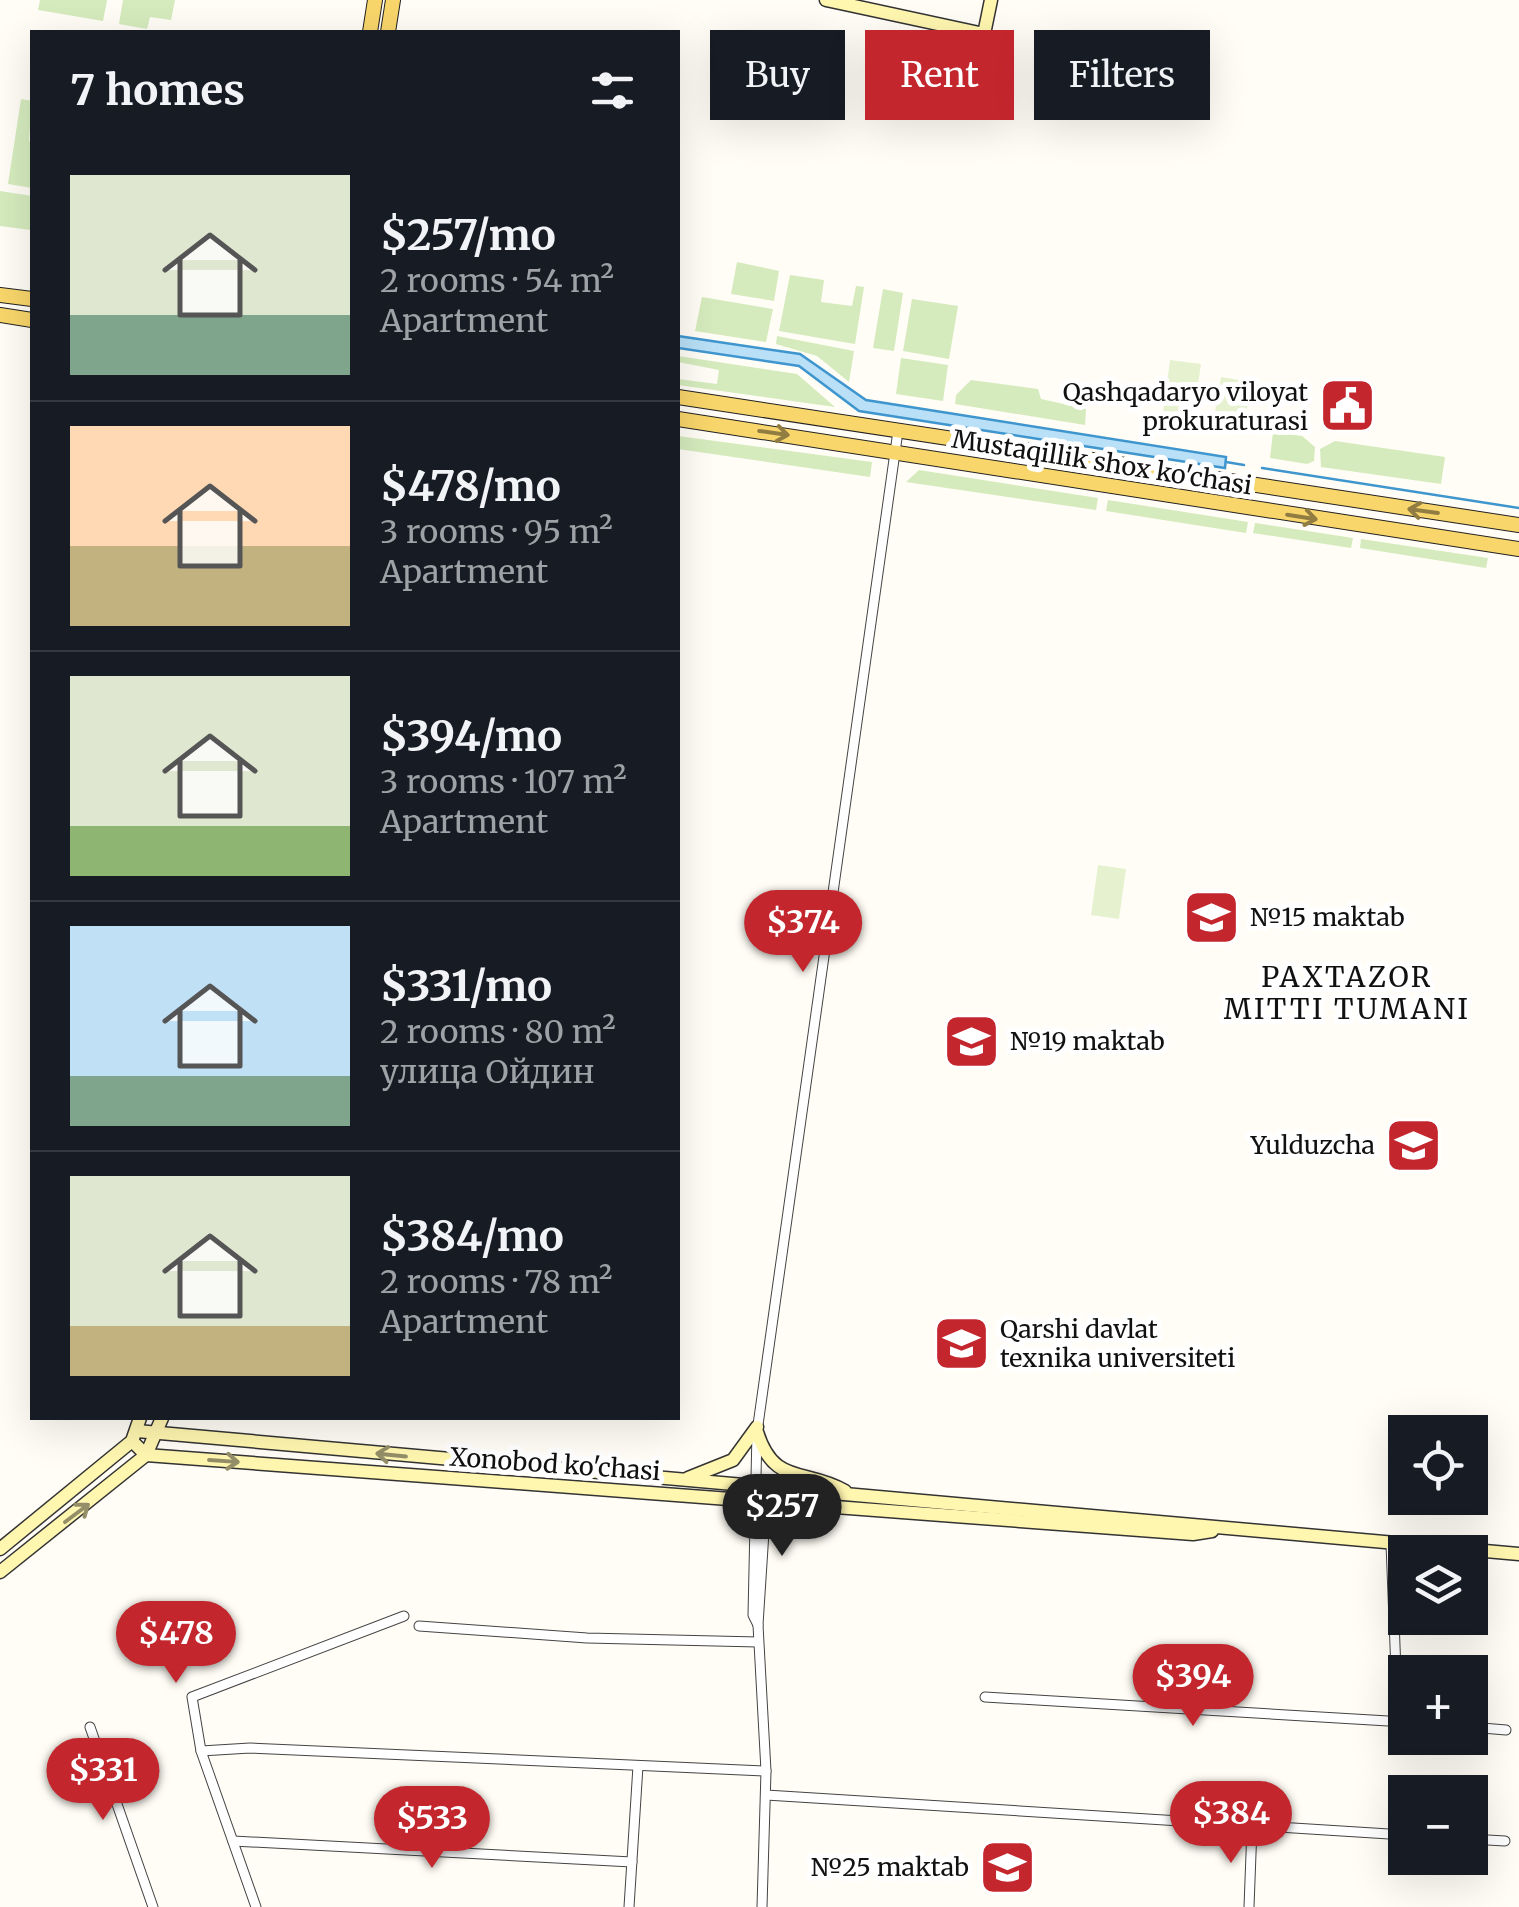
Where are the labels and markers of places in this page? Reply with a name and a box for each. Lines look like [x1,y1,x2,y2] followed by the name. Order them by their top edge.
[1063,376,1308,437] place label: Qashqadaryo viloyat prokuraturasi
[1317,376,1377,436] public building icon: Qashqadaryo viloyat prokuraturasi
[1181,887,1241,947] school or university icon: №15 maktab
[744,890,862,975] pin: $374
[1250,901,1405,933] place label: №15 maktab
[941,1011,1001,1071] school or university icon: №19 maktab
[1010,1025,1165,1057] place label: №19 maktab
[1384,1115,1444,1175] school or university icon: Yulduzcha
[1250,1129,1375,1161] place label: Yulduzcha
[931,1313,991,1373] school or university icon: Qarshi davlat texnika universiteti
[1000,1313,1235,1374] place label: Qarshi davlat texnika universiteti
[723,1474,841,1559] pin: $257
[117,1601,235,1686] pin: $478
[1134,1644,1252,1729] pin: $394
[44,1738,162,1823] pin: $331
[1172,1781,1290,1866] pin: $384
[373,1786,491,1871] pin: $533
[978,1837,1038,1897] school or university icon: №25 maktab
[811,1851,969,1883] place label: №25 maktab

